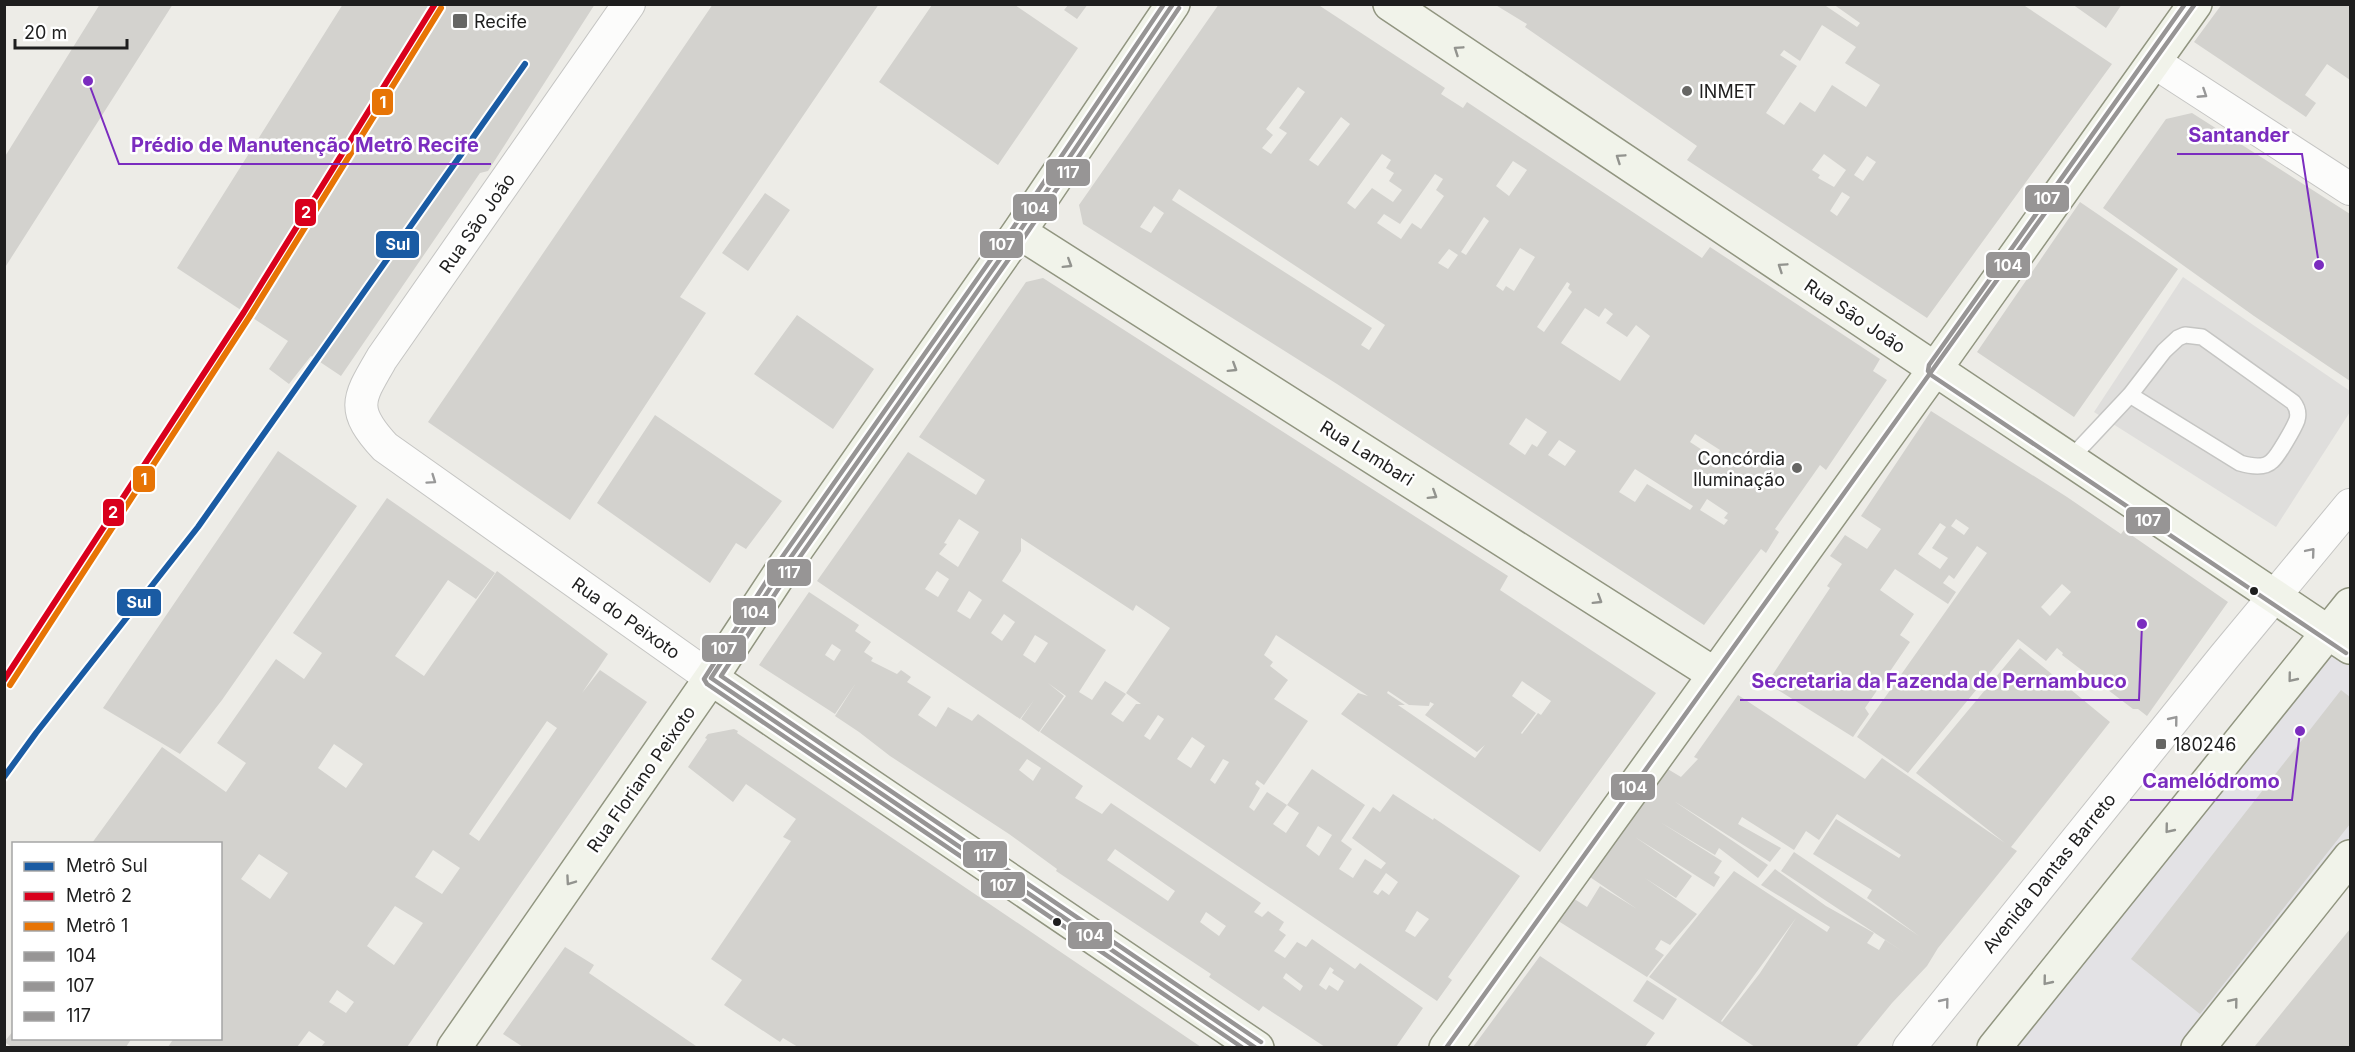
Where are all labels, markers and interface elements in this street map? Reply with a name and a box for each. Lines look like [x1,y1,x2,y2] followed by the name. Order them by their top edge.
[474,11,527,32] place label: Recife
[15,12,128,50] scale bar
[451,12,469,30] marker: Recife
[24,22,67,43] text: 20 m
[1453,46,1464,57] one-way arrow
[1699,81,1756,102] place label: INMET
[1680,84,1694,98] marker: INMET
[2197,86,2207,98] one-way arrow
[371,88,394,116] line badge: 1
[380,92,386,112] text: 1
[2177,116,2302,154] callout: Santander
[2188,123,2290,147] text: Santander
[119,126,491,164] callout: Prédio de Manutenção Metrô Recife
[131,133,479,157] text: Prédio de Manutenção Metrô Recife
[1616,154,1627,165] one-way arrow
[1045,158,1091,187] line badge: 117
[1056,162,1080,182] text: 117
[435,169,519,277] street label: Rua São João
[2024,184,2070,213] line badge: 107
[2034,188,2060,208] text: 107
[1012,193,1058,222] line badge: 104
[294,198,317,227] line badge: 2
[1021,198,1049,218] text: 104
[301,202,311,222] text: 2
[375,230,420,259] line badge: Sul
[979,230,1024,259] line badge: 107
[386,234,410,254] text: Sul
[989,234,1015,254] text: 107
[1985,251,2031,279] line badge: 104
[1994,255,2022,275] text: 104
[1062,256,1072,268] one-way arrow
[1778,263,1789,274] one-way arrow
[1801,275,1909,357] street label: Rua São João
[1227,361,1237,373] one-way arrow
[1316,416,1418,490] street label: Rua Lambari
[1693,448,1785,490] place label: Concórdia Iluminação
[1790,461,1804,475] marker: Concórdia Iluminação
[132,465,156,493] line badge: 1
[141,469,147,489] text: 1
[426,473,437,484] one-way arrow
[1427,488,1437,500] one-way arrow
[102,498,125,527] line badge: 2
[108,502,118,522] text: 2
[2125,506,2171,535] line badge: 107
[2135,510,2161,530] text: 107
[2304,548,2315,559] one-way arrow
[766,558,812,587] line badge: 117
[777,562,801,582] text: 117
[568,573,684,663] street label: Rua do Peixoto
[2248,585,2260,597] unlabelled marker
[116,588,162,617] line badge: Sul
[127,592,151,612] text: Sul
[1591,593,1602,604] one-way arrow
[732,597,777,626] line badge: 104
[741,602,769,622] text: 104
[701,634,747,663] line badge: 107
[711,638,737,658] text: 107
[1740,662,2139,700] callout: Secretaria da Fazenda de Pernambuco
[1751,669,2127,693] text: Secretaria da Fazenda de Pernambuco
[2288,671,2299,682] one-way arrow
[582,702,700,856] street label: Rua Floriano Peixoto
[2166,716,2177,727] one-way arrow
[2173,734,2236,755] place label: 180246
[2154,737,2168,751] marker: 180246
[2130,762,2292,800] callout: Camelódromo
[2142,769,2280,793] text: Camelódromo
[1610,773,1656,801] line badge: 104
[1619,777,1647,797] text: 104
[1978,789,2120,957] street label: Avenida Dantas Barreto
[2166,823,2177,834] one-way arrow
[962,840,1008,869] line badge: 117
[12,842,222,1040] legend
[973,845,997,865] text: 117
[66,855,148,876] text: Metrô Sul
[980,871,1026,899] line badge: 107
[566,875,577,886] one-way arrow
[990,875,1016,895] text: 107
[66,885,132,906] text: Metrô 2
[66,915,128,936] text: Metrô 1
[1051,916,1063,928] unlabelled marker
[1067,921,1113,950] line badge: 104
[1076,925,1104,945] text: 104
[66,945,96,966] text: 104
[66,975,95,996] text: 107
[2044,975,2055,986] one-way arrow
[1938,998,1949,1009] one-way arrow
[2227,998,2238,1009] one-way arrow
[66,1005,91,1026] text: 117

